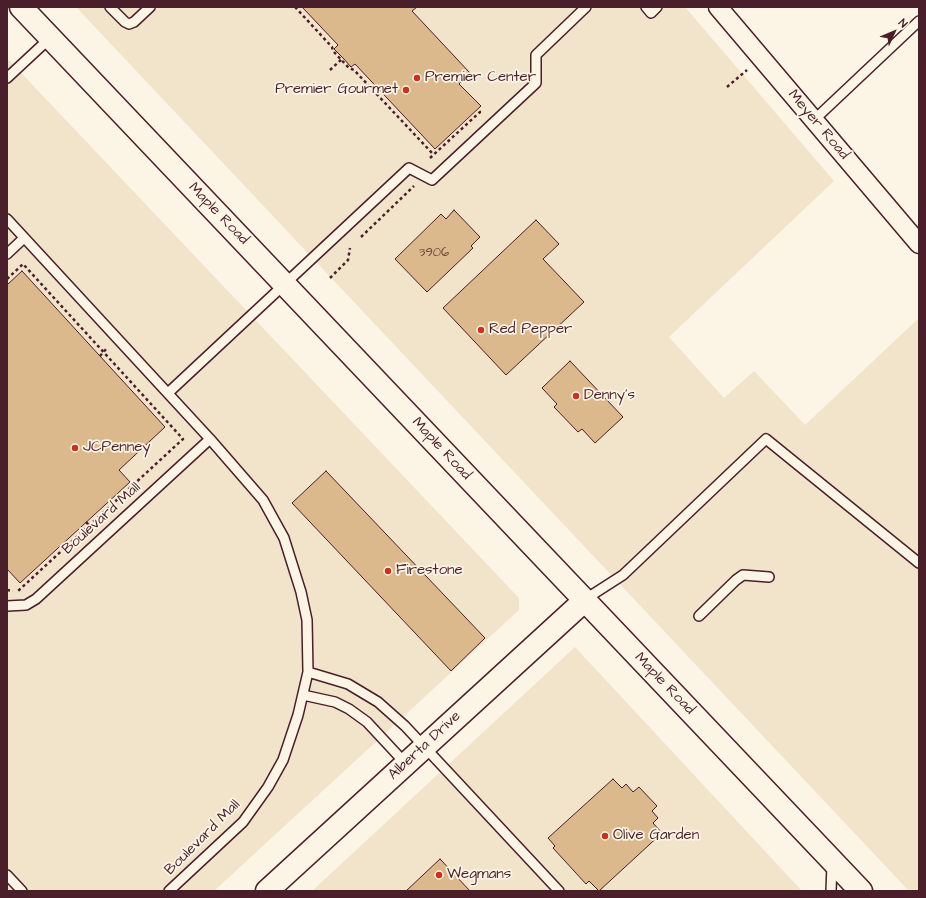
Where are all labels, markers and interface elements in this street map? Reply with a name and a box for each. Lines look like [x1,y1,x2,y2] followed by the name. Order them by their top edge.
[874,12,914,52] north arrow
[895,16,911,31] text: N
[425,69,536,87] place label: Premier Center
[412,73,422,83] marker: Premier Center
[275,81,398,99] place label: Premier Gourmet
[401,85,411,95] marker: Premier Gourmet
[784,86,852,164] street label: Meyer Road
[184,179,252,249] street label: Maple Road
[419,245,449,261] house number: 3906
[489,321,572,339] place label: Red Pepper
[476,325,486,335] marker: Red Pepper
[584,387,635,405] place label: Denny's
[571,391,581,401] marker: Denny's
[407,414,475,484] street label: Maple Road
[83,439,151,457] place label: JCPenney
[70,443,80,453] marker: JCPenney
[59,479,145,559] street label: Boulevard Mall
[396,562,463,580] place label: Firestone
[383,566,393,576] marker: Firestone
[630,649,698,719] street label: Maple Road
[385,708,465,784] street label: Alberta Drive
[162,797,244,879] street label: Boulevard Mall
[613,827,699,845] place label: Olive Garden
[600,831,610,841] marker: Olive Garden
[447,866,511,884] place label: Wegmans
[434,870,444,880] marker: Wegmans

